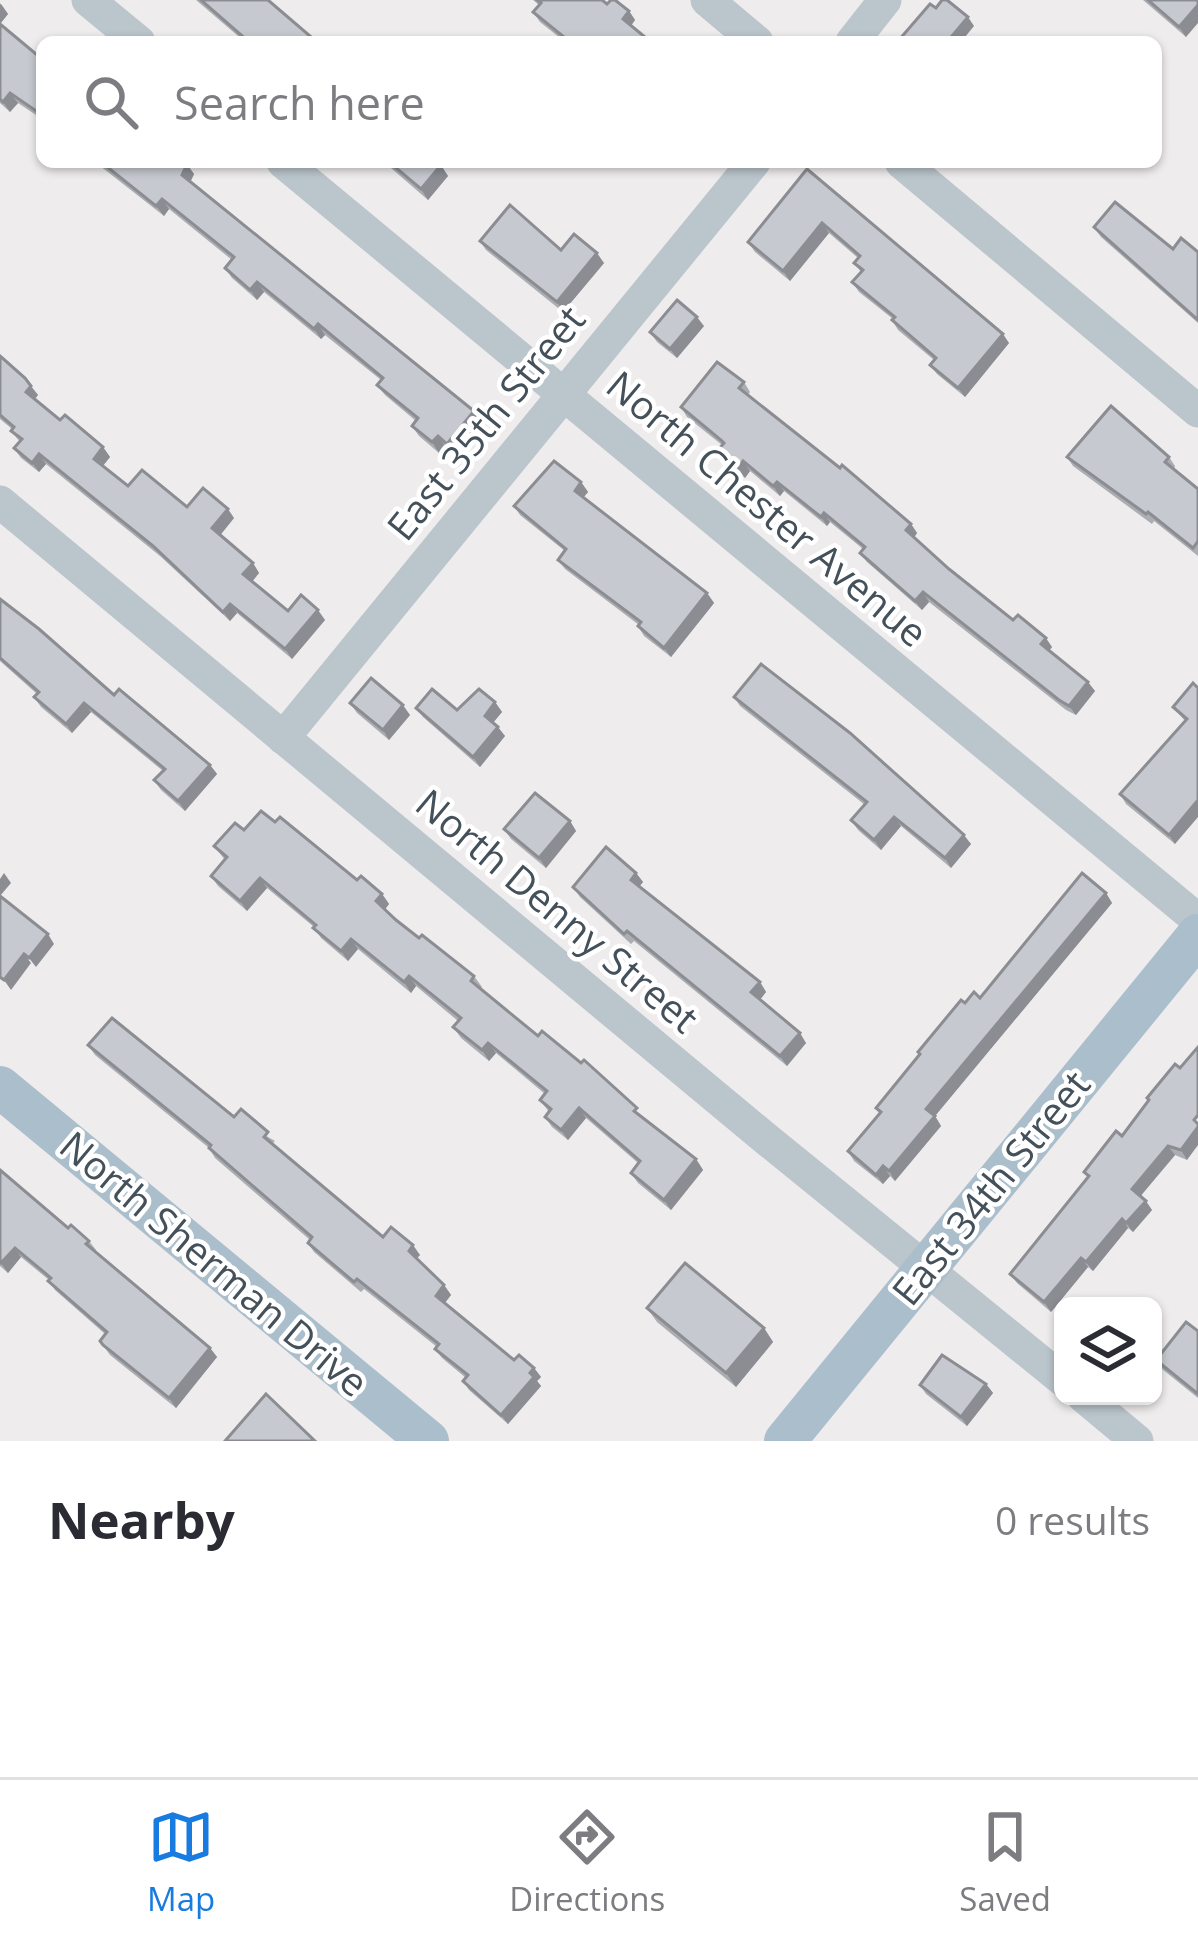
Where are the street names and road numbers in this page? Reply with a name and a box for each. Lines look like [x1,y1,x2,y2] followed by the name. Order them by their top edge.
[374,294,596,550] street label: East 35th Street
[596,358,939,658] street label: North Chester Avenue
[406,776,710,1044] street label: North Denny Street
[879,1059,1101,1315] street label: East 34th Street
[50,1118,380,1408] street label: North Sherman Drive

